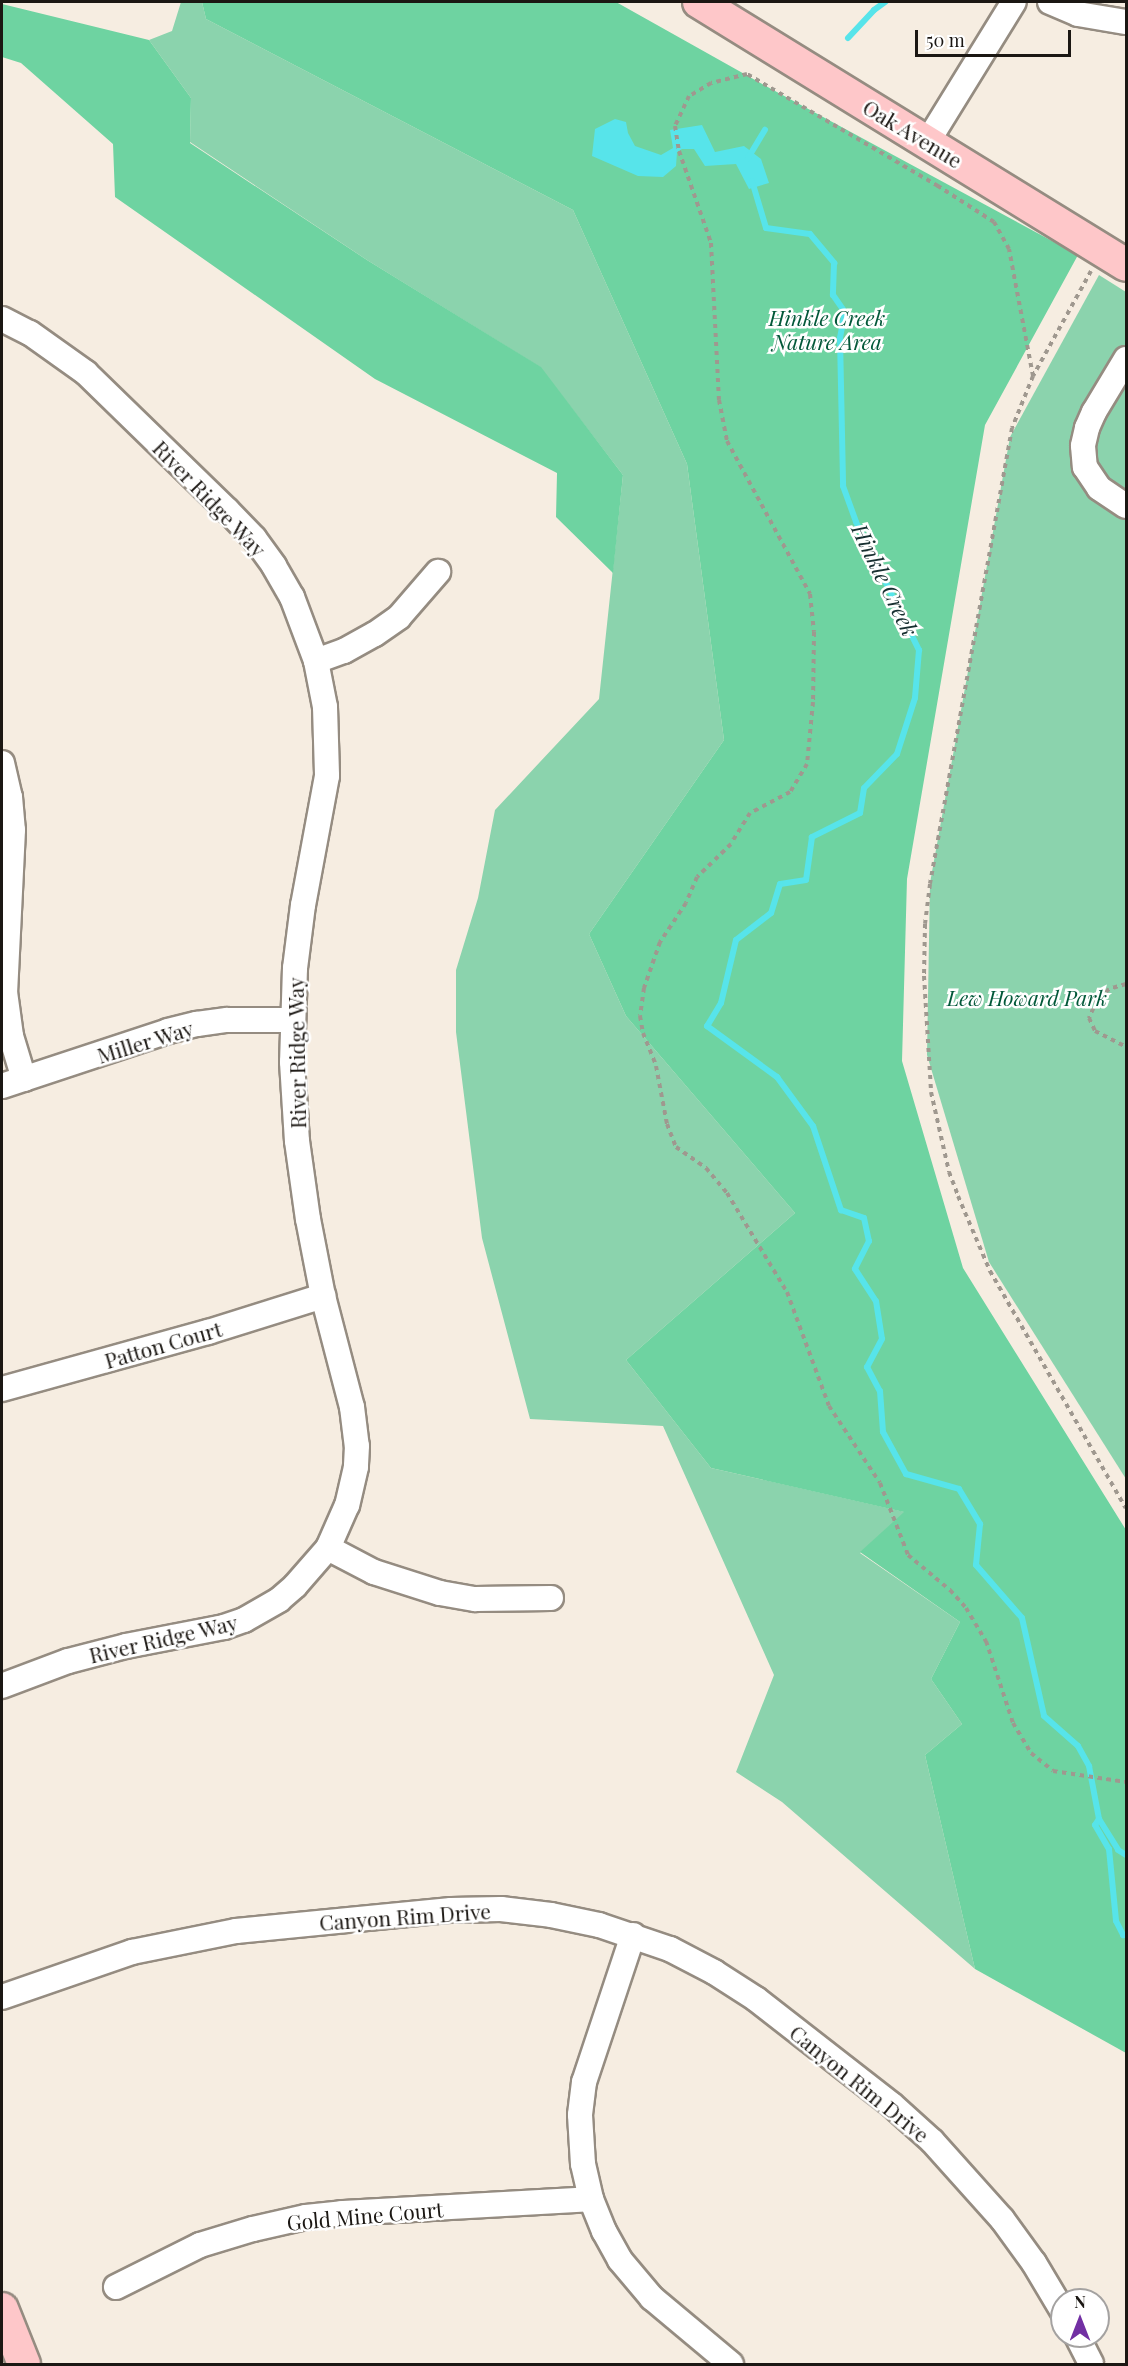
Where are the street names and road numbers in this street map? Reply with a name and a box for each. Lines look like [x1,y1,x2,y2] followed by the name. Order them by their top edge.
[858,93,968,173] street label: Oak Avenue
[148,434,272,562] street label: River Ridge Way
[282,976,310,1130] street label: River Ridge Way
[93,1014,197,1068] street label: Miller Way
[101,1315,225,1373] street label: Patton Court
[86,1609,240,1667] street label: River Ridge Way
[318,1897,492,1935] street label: Canyon Rim Drive
[785,2019,935,2147] street label: Canyon Rim Drive
[286,2196,444,2234] street label: Gold Mine Court

